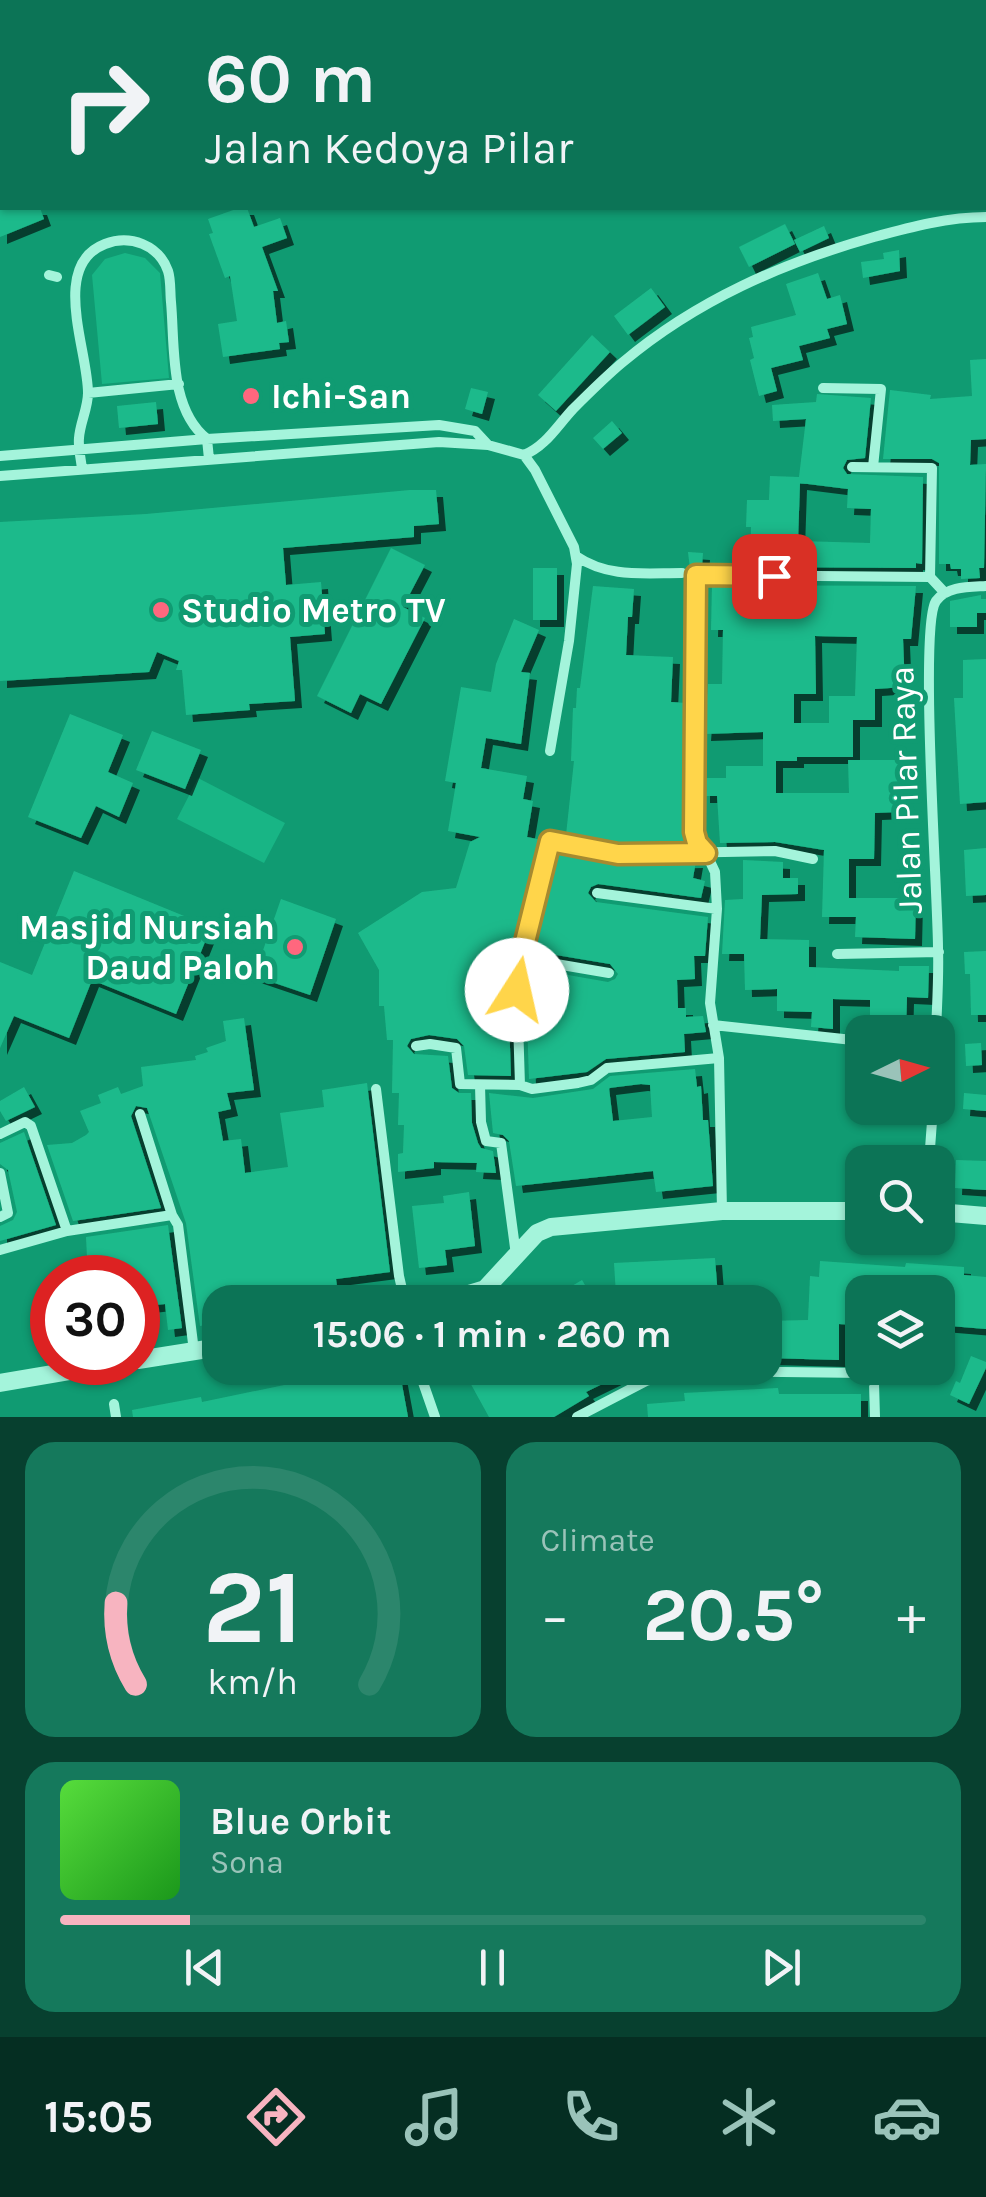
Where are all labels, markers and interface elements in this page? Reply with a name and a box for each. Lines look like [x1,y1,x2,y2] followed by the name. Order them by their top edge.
[205,38,376,120] text: 60 m
[40,40,170,170] icon: right
[205,122,573,174] text: Jalan Kedoya Pilar
[271,376,411,417] place label: Ichi-San
[240,385,262,407] marker: Ichi-San
[732,534,817,619] pin
[747,549,802,604] icon: arrive
[181,590,446,631] place label: Studio Metro TV
[150,599,172,621] marker: Studio Metro TV
[881,665,931,915] street label: Jalan Pilar Raya
[19,907,275,988] place label: Masjid Nursiah Daud Paloh
[284,936,306,958] marker: Masjid Nursiah Daud Paloh
[465,938,569,1042] position arrow
[845,1015,955,1125] north arrow
[845,1015,955,1385] map controls
[845,1145,955,1255] button: search
[30,1255,160,1385] speed limit sign: 30
[845,1275,955,1385] button: layers
[313,1312,671,1357] text: 15:06 · 1 min · 260 m
[541,1522,655,1559] text: Climate
[203,1547,303,1668] text: 21
[642,1571,824,1659] text: 20.5°
[541,1584,569,1648] text: −
[897,1584,926,1648] text: +
[207,1661,298,1703] text: km/h
[210,1799,391,1844] text: Blue Orbit
[210,1844,284,1881] text: Sona
[177,1940,232,1995] icon: previous
[465,1940,520,1995] icon: pause
[754,1940,809,1995] icon: next
[241,2082,311,2152] icon: directions
[399,2082,469,2152] icon: music
[556,2082,626,2152] icon: phone
[714,2082,784,2152] icon: climate
[872,2082,942,2152] icon: car
[44,2091,153,2143] text: 15:05

